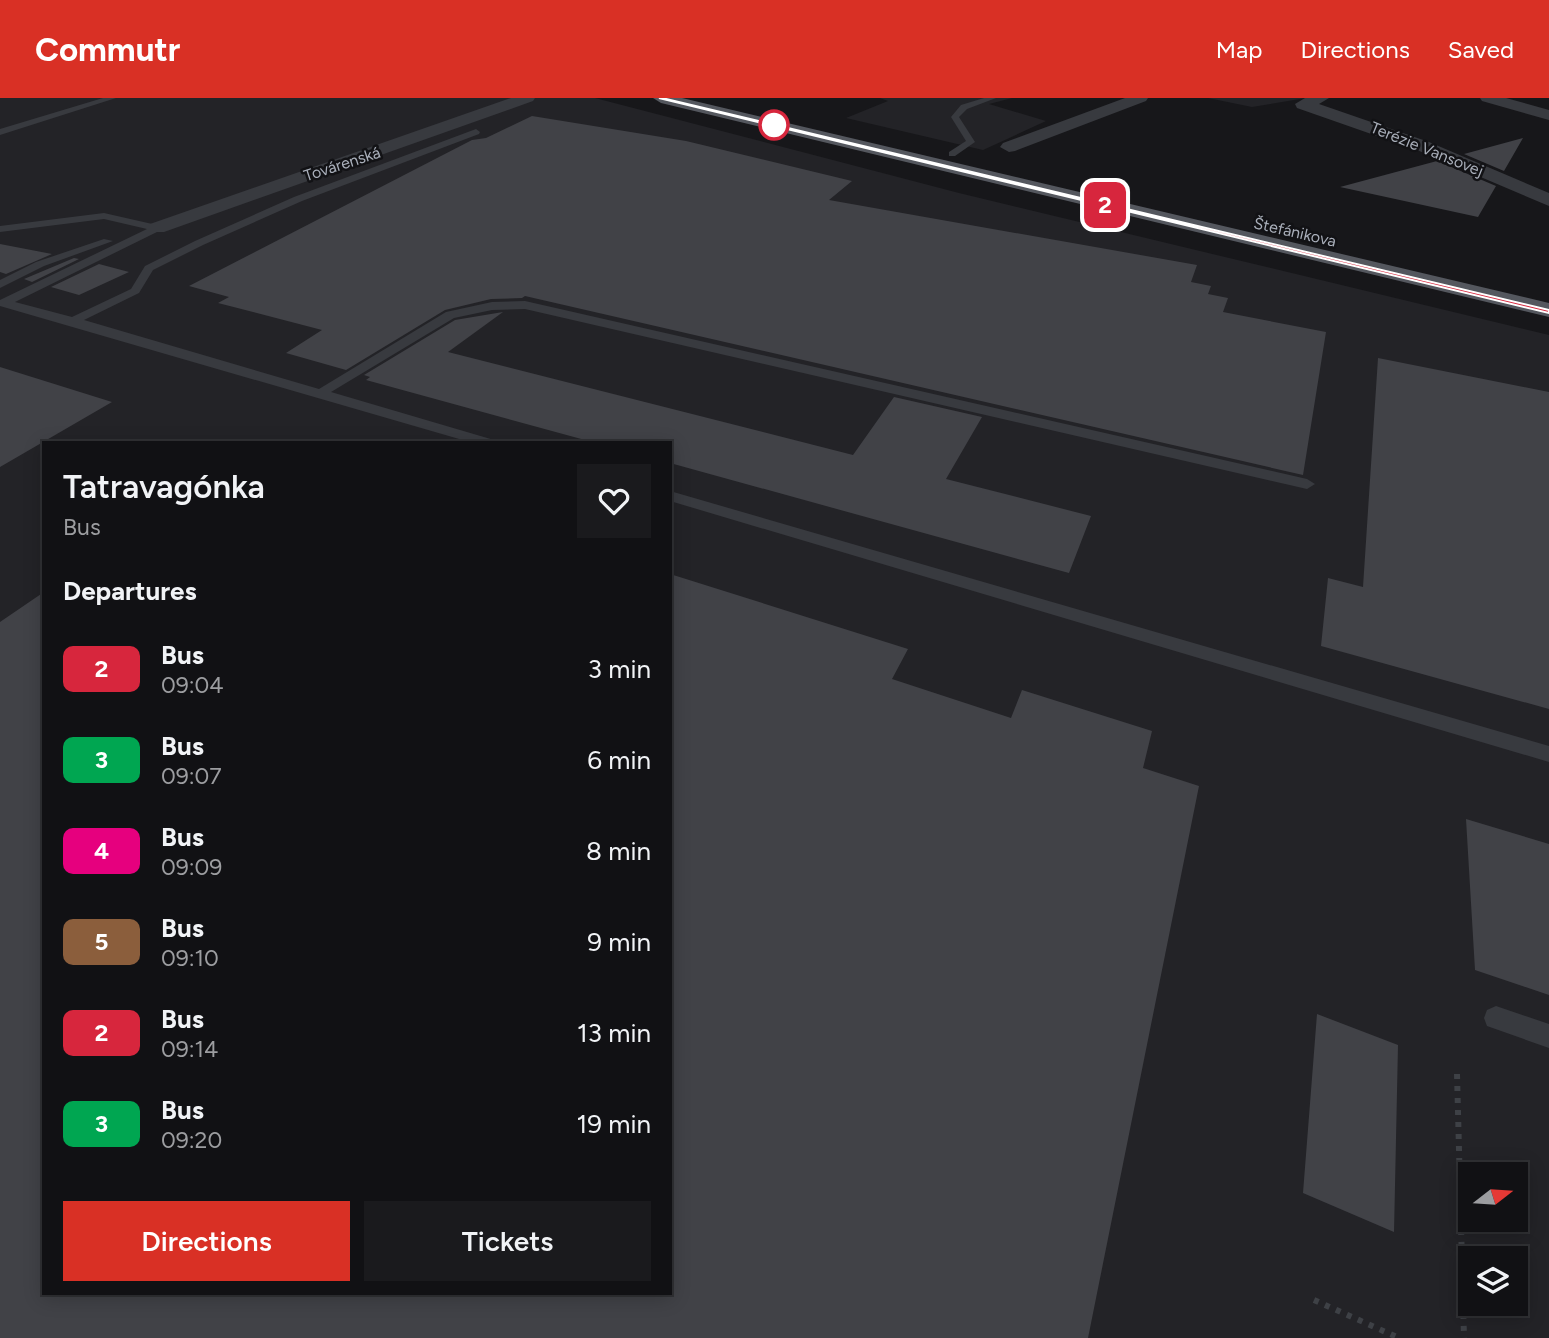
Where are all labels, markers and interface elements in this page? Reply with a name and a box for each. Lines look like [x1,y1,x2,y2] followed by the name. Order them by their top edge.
[35,30,180,69] text: Commutr
[1216,35,1262,64] text: Map
[1300,35,1410,64] text: Directions
[1448,35,1514,64] text: Saved
[759,110,789,140] unlabelled marker
[1368,118,1486,180] street label: Terézie Vansovej
[301,143,383,185] street label: Továrenská
[1082,182,1128,228] line badge: 2
[1098,190,1112,219] text: 2
[1252,213,1338,251] street label: Štefánikova
[577,464,651,538] button: heart
[63,467,265,506] text: Tatravagónka
[63,513,101,541] text: Bus
[63,575,197,607] text: Departures
[161,639,204,671] text: Bus
[588,653,651,685] text: 3 min
[95,654,108,683] text: 2
[161,671,224,699] text: 09:04
[161,730,204,762] text: Bus
[587,744,651,776] text: 6 min
[95,745,108,774] text: 3
[161,762,222,790] text: 09:07
[161,821,204,853] text: Bus
[586,835,651,867] text: 8 min
[94,836,109,865] text: 4
[161,853,222,881] text: 09:09
[161,912,204,944] text: Bus
[587,926,651,958] text: 9 min
[95,927,108,956] text: 5
[161,944,219,972] text: 09:10
[161,1003,204,1035] text: Bus
[577,1017,651,1049] text: 13 min
[95,1018,108,1047] text: 2
[161,1035,218,1063] text: 09:14
[161,1094,204,1126] text: Bus
[576,1108,651,1140] text: 19 min
[95,1109,108,1138] text: 3
[161,1126,222,1154] text: 09:20
[1458,1162,1528,1232] north arrow
[1458,1162,1528,1316] map controls
[63,1201,350,1281] button: Directions
[364,1201,651,1281] button: Tickets
[1458,1246,1528,1316] button: layers

